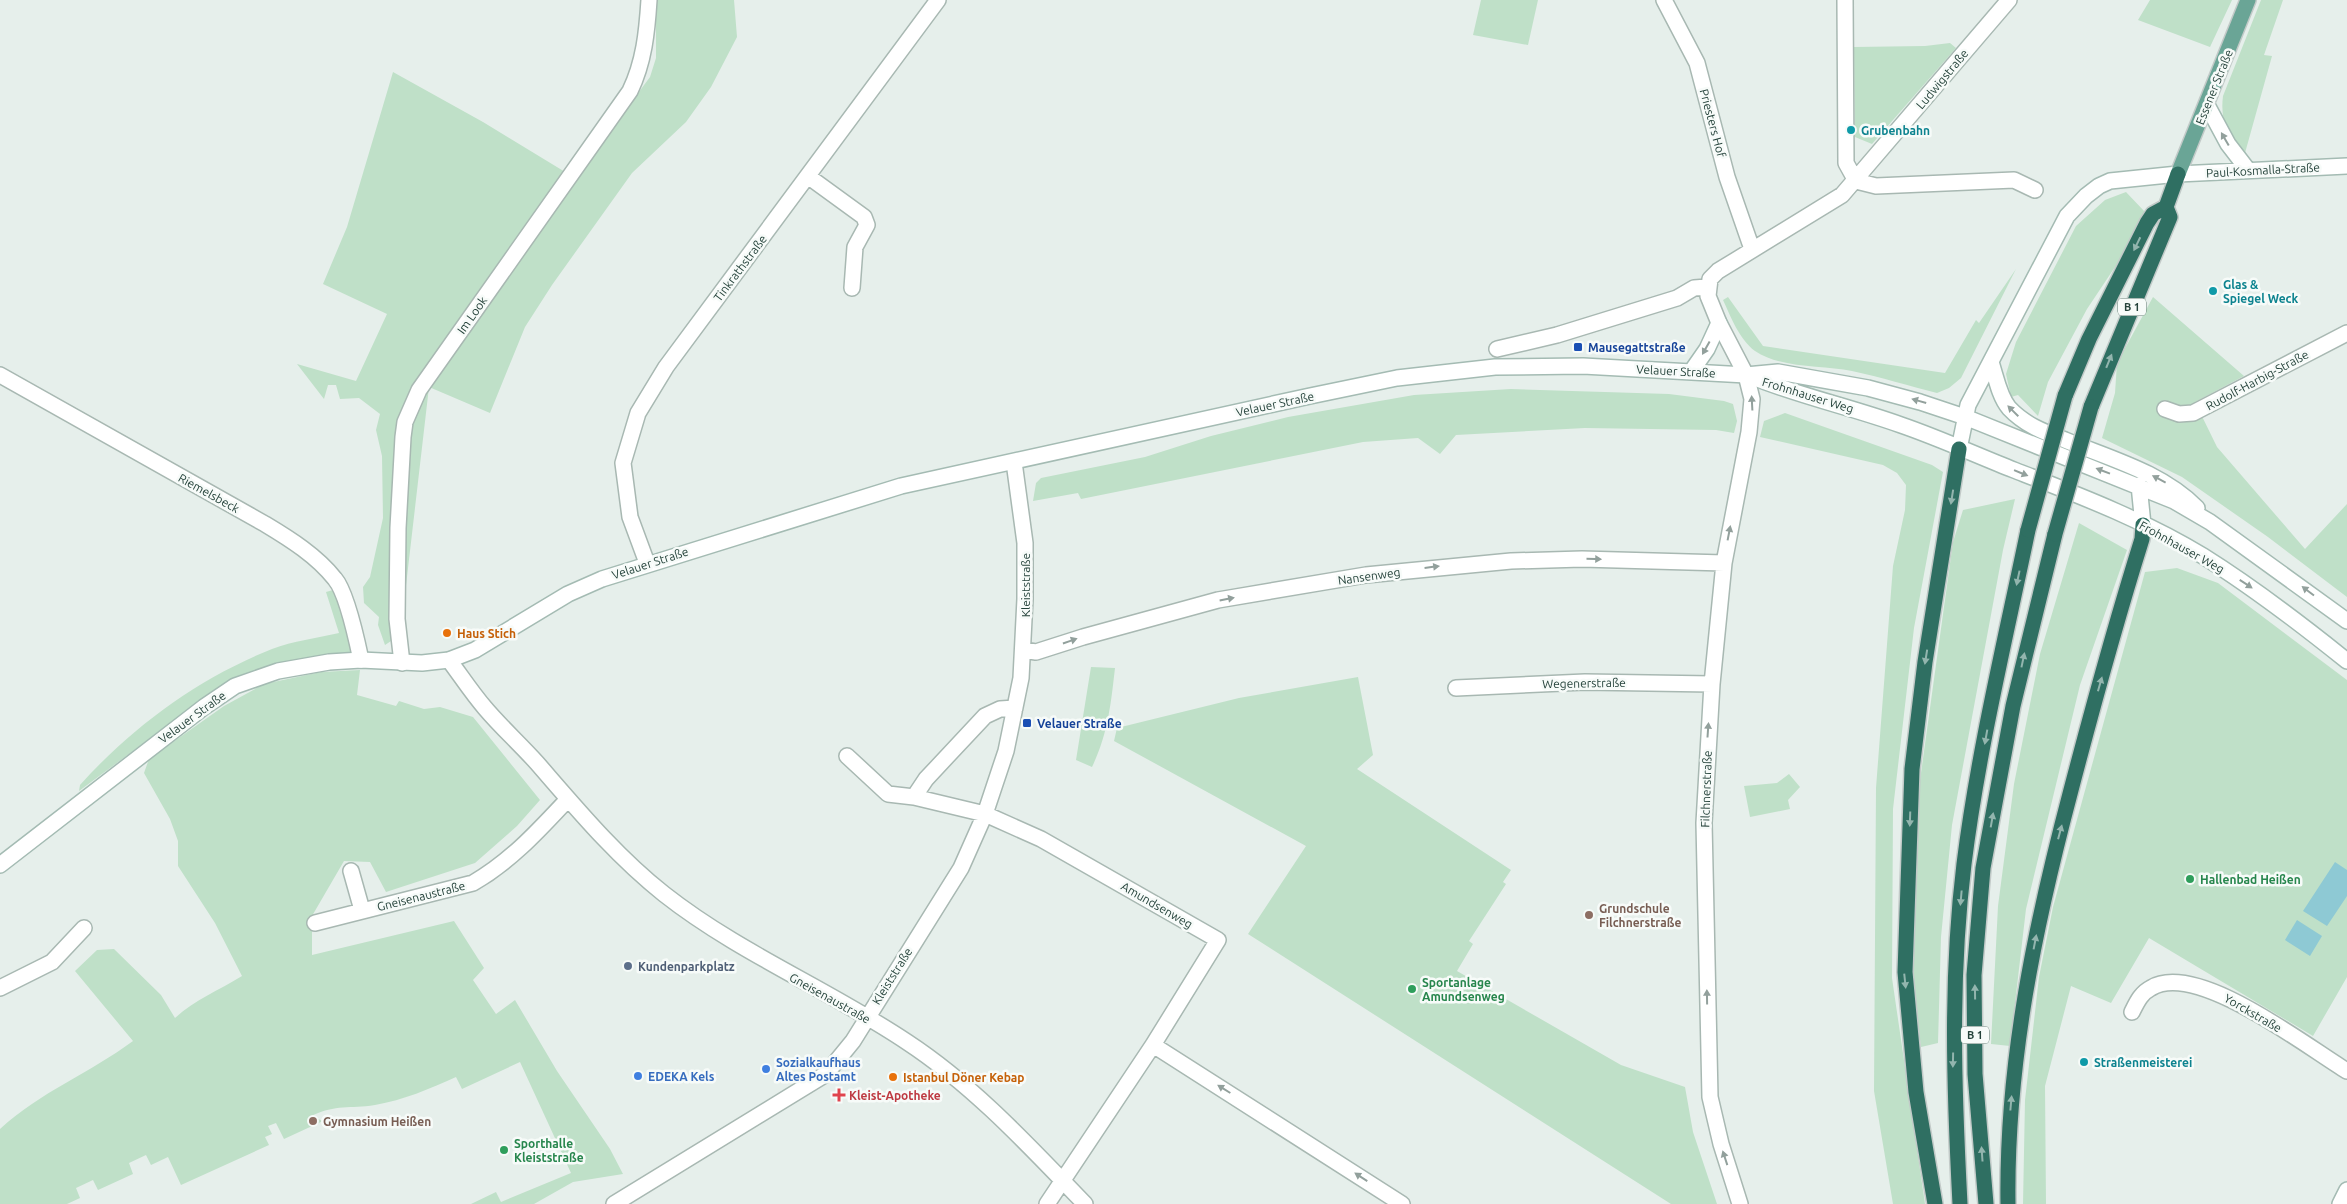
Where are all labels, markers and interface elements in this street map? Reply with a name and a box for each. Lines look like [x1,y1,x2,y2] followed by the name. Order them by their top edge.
[1913,47,1971,111] street label: Ludwigstraße
[2193,47,2235,127] street label: Essener Straße
[1698,87,1728,159] street label: Priesters Hof
[1845,124,1857,136] marker: Grubenbahn
[1861,124,1930,137] place label: Grubenbahn
[2221,133,2230,146] one-way arrow
[2206,161,2320,179] street label: Paul-Kosmalla-Straße
[711,232,769,304] street label: Tinkrathstraße
[2132,237,2140,251] one-way arrow
[2223,278,2298,305] place label: Glas & Spiegel Weck
[2207,285,2219,297] marker: Glas & Spiegel Weck
[455,294,489,336] street label: Im Look
[2118,298,2146,316] road number: B 1
[1572,341,1584,353] marker: Mausegattstraße
[1588,341,1686,354] place label: Mausegattstraße
[1702,342,1711,355] one-way arrow
[2204,347,2310,413] street label: Rudolf-Harbig-Straße
[2106,354,2114,369] one-way arrow
[1636,362,1716,380] street label: Velauer Straße
[1761,375,1855,415] street label: Frohnhauser Weg
[1235,389,1315,419] street label: Velauer Straße
[1747,395,1755,411] one-way arrow
[1911,397,1926,405] one-way arrow
[2007,406,2019,418] one-way arrow
[2095,467,2110,474] one-way arrow
[2014,469,2029,477] one-way arrow
[176,471,242,515] street label: Riemelsbeck
[2153,475,2166,484] one-way arrow
[1947,489,1955,505] one-way arrow
[2137,518,2227,576] street label: Frohnhauser Weg
[1726,525,1734,541] one-way arrow
[610,545,690,581] street label: Velauer Straße
[1019,553,1032,617] street label: Kleiststraße
[1587,556,1603,564] one-way arrow
[1424,563,1440,571] one-way arrow
[1337,565,1401,587] street label: Nansenweg
[2014,570,2022,585] one-way arrow
[2239,580,2252,589] one-way arrow
[2301,586,2315,596] one-way arrow
[1219,594,1235,602] one-way arrow
[441,627,453,639] marker: Haus Stich
[457,627,516,640] place label: Haus Stich
[1063,637,1078,645] one-way arrow
[1921,650,1929,666] one-way arrow
[2019,653,2027,668] one-way arrow
[1542,676,1626,690] street label: Wegenerstraße
[2096,676,2104,691] one-way arrow
[156,688,228,746] street label: Velauer Straße
[1021,717,1033,729] marker: Velauer Straße
[1037,717,1122,730] place label: Velauer Straße
[1705,721,1713,737] one-way arrow
[1981,729,1989,745] one-way arrow
[1698,750,1714,828] street label: Filchnerstraße
[1906,811,1914,827] one-way arrow
[1989,812,1997,828] one-way arrow
[2056,824,2064,839] one-way arrow
[2184,873,2196,885] marker: Hallenbad Heißen
[2200,873,2301,886] place label: Hallenbad Heißen
[375,879,467,913] street label: Gneisenaustraße
[1119,879,1195,931] street label: Amundsenweg
[1957,890,1965,906] one-way arrow
[1599,902,1681,929] place label: Grundschule Filchnerstraße
[1583,909,1595,921] marker: Grundschule Filchnerstraße
[2031,935,2039,950] one-way arrow
[869,945,915,1007] street label: Kleiststraße
[622,960,634,972] marker: Kundenparkplatz
[638,960,735,973] place label: Kundenparkplatz
[787,970,873,1026] street label: Gneisenaustraße
[1902,973,1910,989] one-way arrow
[1422,976,1505,1003] place label: Sportanlage Amundsenweg
[1406,983,1418,995] marker: Sportanlage Amundsenweg
[1970,983,1978,999] one-way arrow
[1703,989,1711,1005] one-way arrow
[2222,991,2284,1035] street label: Yorckstraße
[1961,1026,1989,1044] road number: B 1
[1949,1052,1957,1068] one-way arrow
[776,1056,861,1083] place label: Sozialkaufhaus Altes Postamt
[2078,1056,2090,1068] marker: Straßenmeisterei
[2094,1056,2192,1069] place label: Straßenmeisterei
[760,1063,772,1075] marker: Sozialkaufhaus Altes Postamt
[632,1070,644,1082] marker: EDEKA Kels
[648,1070,715,1083] place label: EDEKA Kels
[887,1071,899,1083] marker: Istanbul Döner Kebap
[903,1071,1025,1084] place label: Istanbul Döner Kebap
[1218,1085,1231,1094] one-way arrow
[833,1089,845,1101] marker: Kleist-Apotheke
[849,1089,941,1102] place label: Kleist-Apotheke
[2007,1095,2015,1111] one-way arrow
[307,1115,319,1127] marker: Gymnasium Heißen
[323,1115,431,1128] place label: Gymnasium Heißen
[514,1137,584,1164] place label: Sporthalle Kleiststraße
[498,1144,510,1156] marker: Sporthalle Kleiststraße
[1977,1146,1985,1162] one-way arrow
[1721,1150,1728,1165] one-way arrow
[1354,1172,1368,1182] one-way arrow

